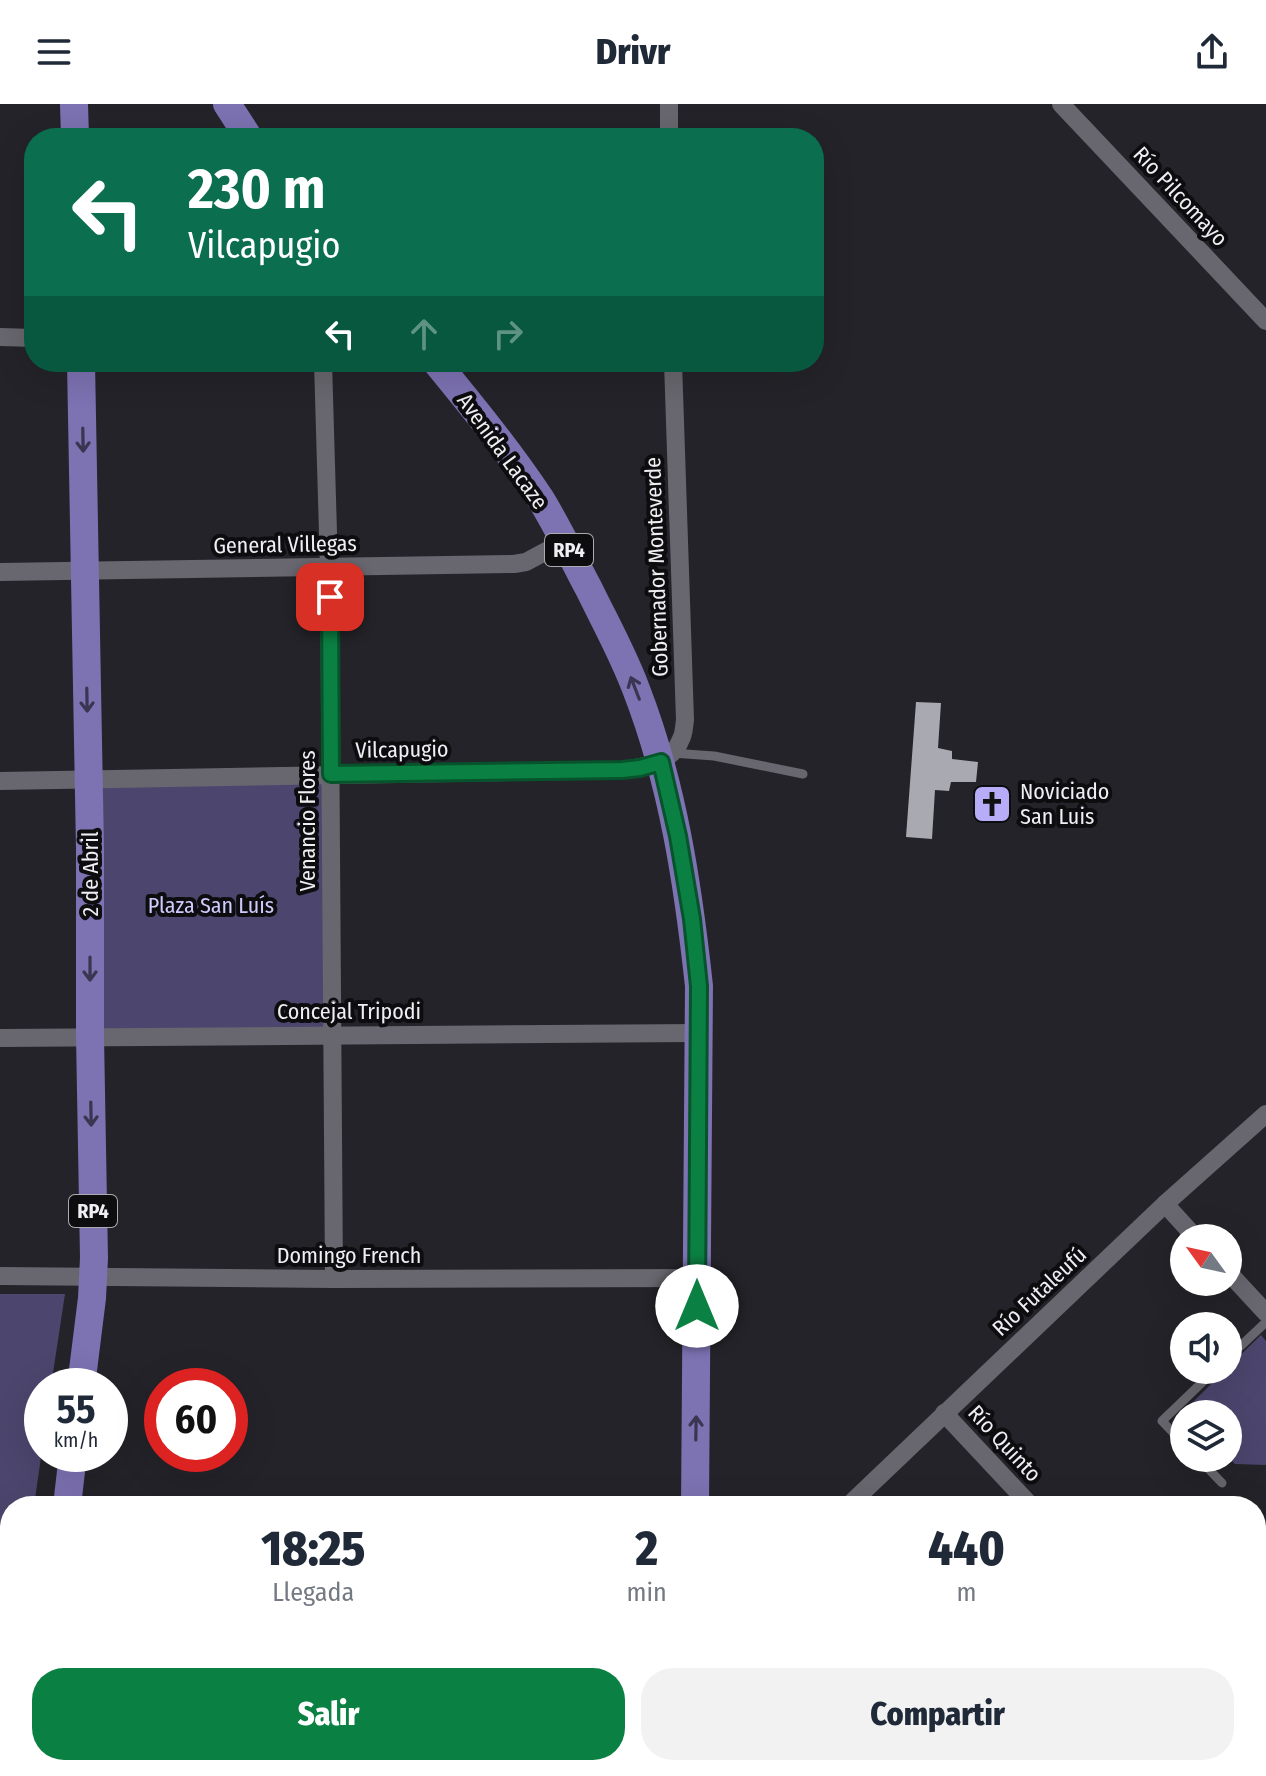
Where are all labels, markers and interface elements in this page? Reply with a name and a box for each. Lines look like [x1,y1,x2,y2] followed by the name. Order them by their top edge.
[32,30,76,74] icon: menu
[596,30,670,74] text: Drivr
[1190,30,1234,74] icon: share
[1128,141,1234,252] street label: Río Pilcomayo
[188,156,325,223] text: 230 m
[56,160,160,264] icon: left
[188,224,340,268] text: Vilcapugio
[318,312,362,356] icon: left
[402,312,446,356] icon: ahead
[486,312,530,356] icon: right
[451,388,554,515] street label: Avenida Lacaze
[75,426,91,453] one-way arrow
[639,457,674,677] street label: Gobernador Monteverde
[213,530,357,559] street label: General Villegas
[545,534,593,566] road number: RP4
[296,563,364,631] pin
[308,575,352,619] icon: arrive
[627,676,641,701] one-way arrow
[80,686,95,713] one-way arrow
[355,735,449,764] street label: Vilcapugio
[294,750,321,892] street label: Venancio Flores
[1020,778,1109,830] place label: Noviciado San Luis
[971,783,1013,825] church icon: Noviciado San Luis
[77,831,104,917] street label: 2 de Abril
[148,892,274,919] park label: Plaza San Luís
[82,955,98,982] one-way arrow
[277,998,421,1025] street label: Concejal Tripodi
[84,1100,99,1127] one-way arrow
[69,1195,117,1227] road number: RP4
[1170,1224,1242,1296] north arrow
[1170,1224,1242,1472] map controls
[987,1241,1092,1342] street label: Río Futaleufú
[277,1242,421,1269] street label: Domingo French
[655,1264,739,1348] position arrow
[1170,1312,1242,1384] button: sound
[144,1368,248,1472] speed limit sign: 60
[56,1386,96,1434] text: 55
[962,1399,1047,1487] street label: Río Quinto
[1170,1400,1242,1472] button: layers
[688,1415,704,1442] one-way arrow
[54,1428,98,1452] text: km/h
[261,1520,365,1578] text: 18:25
[635,1520,658,1578] text: 2
[928,1520,1005,1578] text: 440
[272,1577,354,1608] text: Llegada
[627,1577,667,1608] text: min
[956,1577,976,1608] text: m
[32,1668,625,1760] button: Salir
[641,1668,1234,1760] button: Compartir

